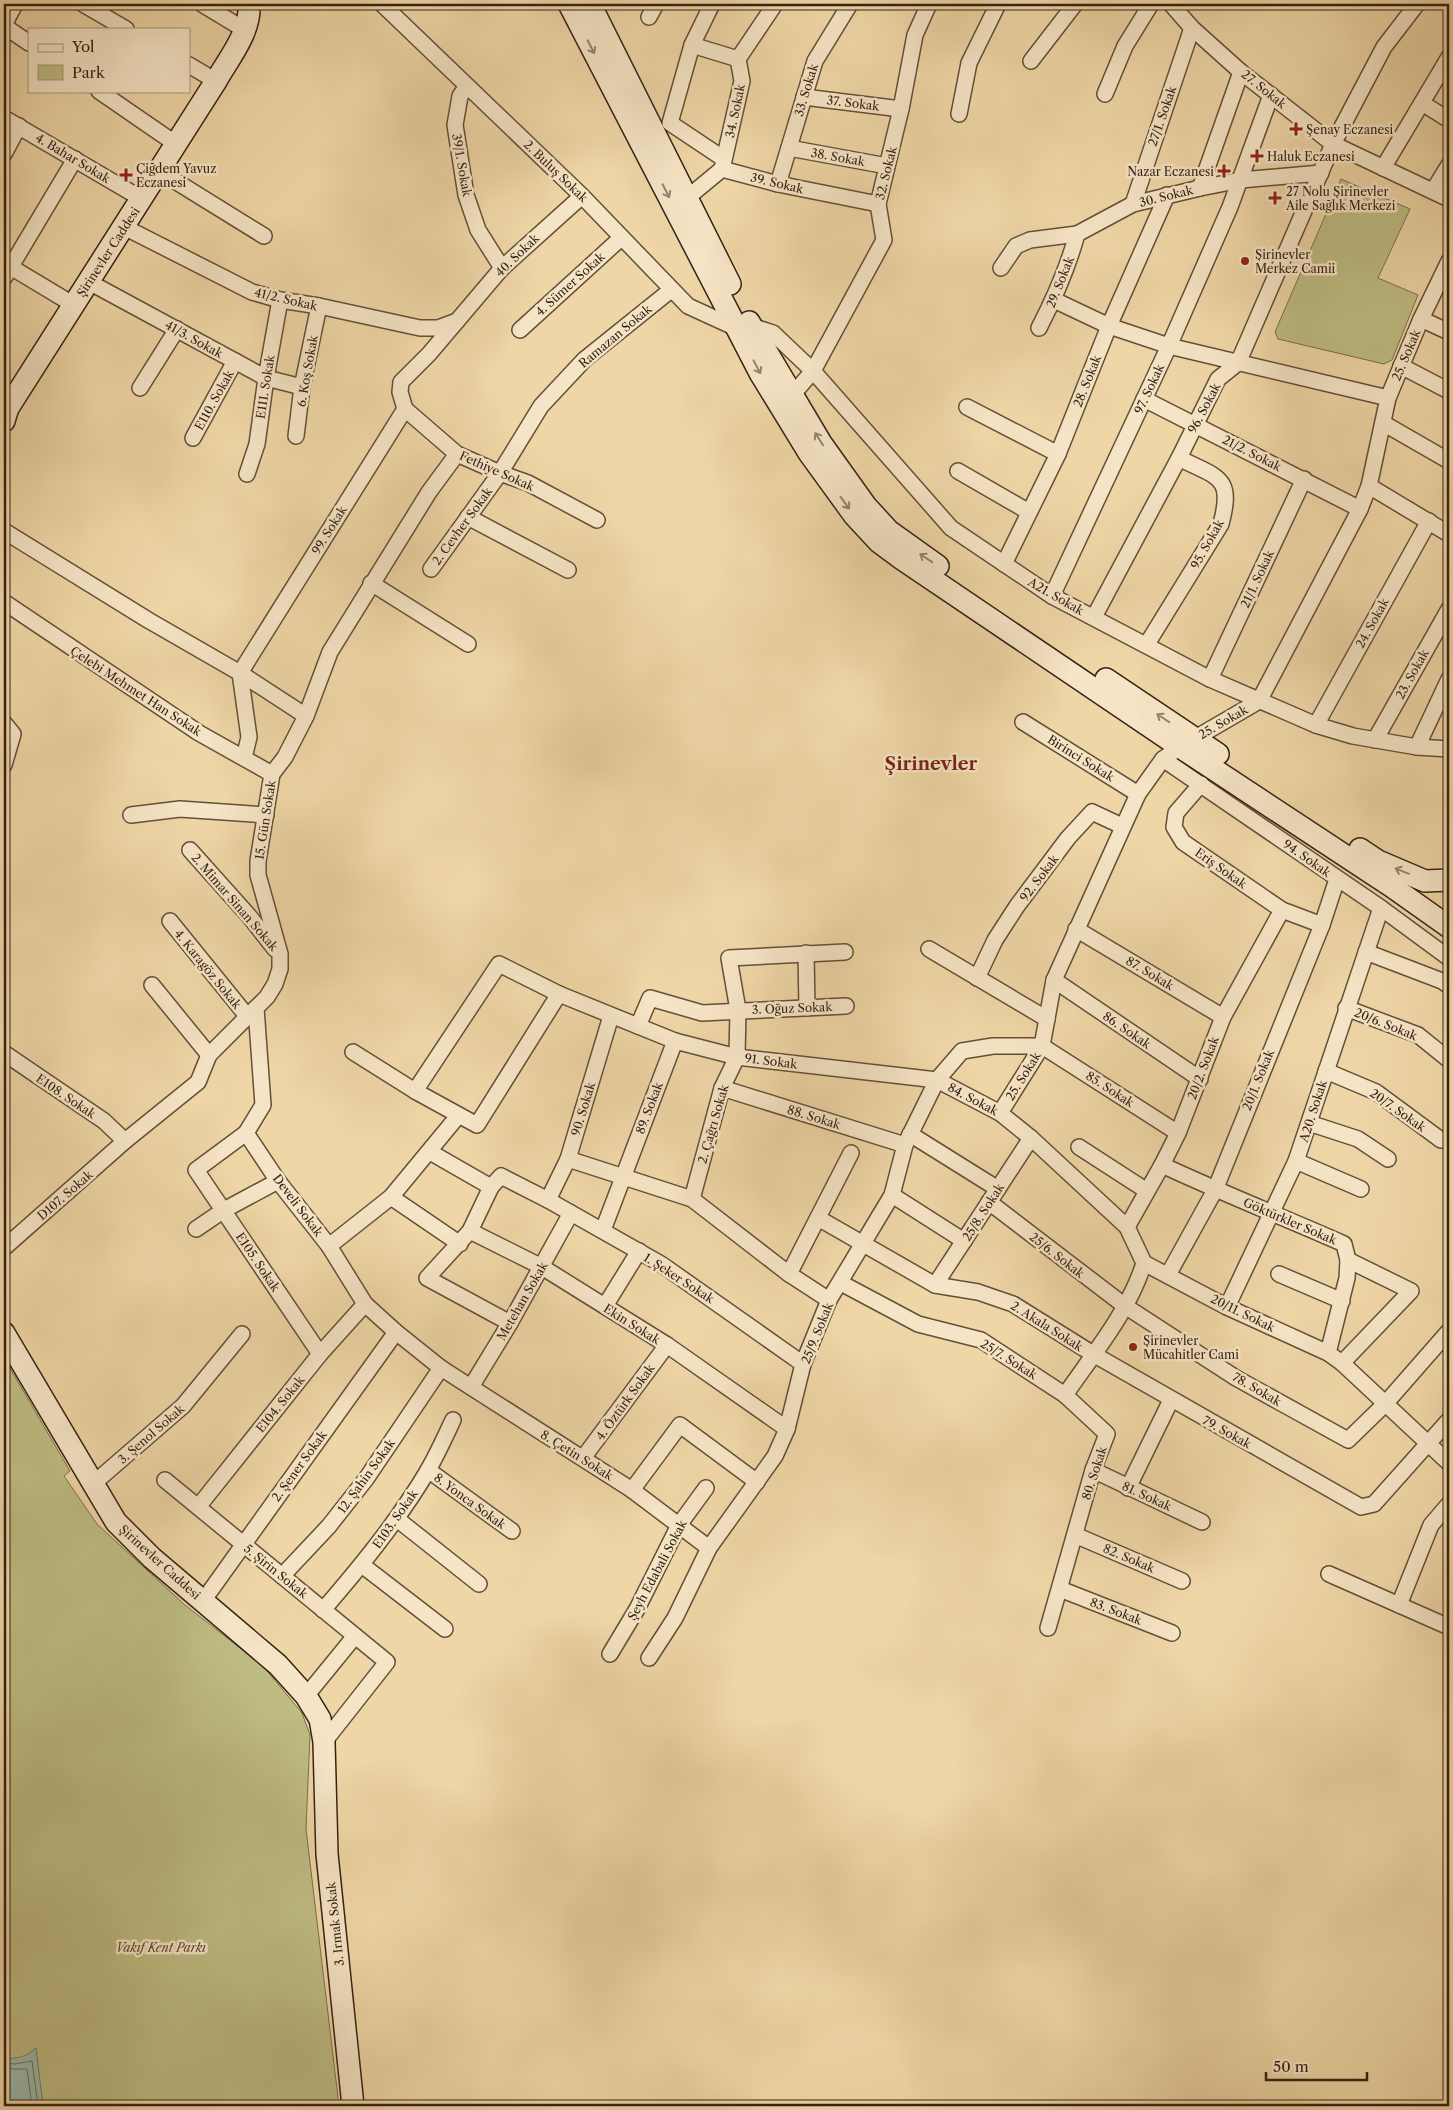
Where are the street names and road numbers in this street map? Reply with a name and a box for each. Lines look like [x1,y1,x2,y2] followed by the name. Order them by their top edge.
[791,61,821,118] street label: 33. Sokak
[1239,66,1290,112] street label: 27. Sokak
[722,82,748,139] street label: 34. Sokak
[1145,83,1180,148] street label: 27/1. Sokak
[826,92,881,114] street label: 37. Sokak
[33,130,114,187] street label: 4. Bahar Sokak
[449,132,475,199] street label: 39/1. Sokak
[521,137,592,206] street label: 2. Buluş Sokak
[872,144,900,201] street label: 32. Sokak
[810,145,867,169] street label: 38. Sokak
[749,170,806,197] street label: 39. Sokak
[1138,182,1195,210] street label: 30. Sokak
[73,204,143,300] street label: Şirinevler Caddesi
[492,230,543,280] street label: 40. Sokak
[532,248,609,319] street label: 4. Sümer Sokak
[1043,253,1078,310] street label: 29. Sokak
[253,284,320,314] street label: 41/2. Sokak
[576,301,655,371] street label: Ramazan Sokak
[162,317,226,362] street label: 41/3. Sokak
[1388,326,1424,383] street label: 25. Sokak
[293,333,321,408] street label: 6. Koş Sokak
[1070,352,1105,409] street label: 28. Sokak
[253,353,278,420] street label: E111. Sokak
[1131,361,1167,416] street label: 97. Sokak
[191,366,237,433] street label: E110. Sokak
[1184,379,1224,436] street label: 96. Sokak
[1220,432,1285,475] street label: 21/2. Sokak
[457,448,538,495] street label: Fethiye Sokak
[429,483,496,568] street label: 2. Cevher Sokak
[308,502,350,557] street label: 99. Sokak
[1187,516,1227,571] street label: 95. Sokak
[1237,547,1277,610] street label: 21/1. Sokak
[1025,574,1087,619] street label: A21. Sokak
[1352,595,1392,651] street label: 24. Sokak
[68,643,205,740] street label: Çelebi Mehmet Han Sokak
[1392,646,1432,701] street label: 23. Sokak
[1196,701,1251,742] street label: 25. Sokak
[1045,732,1118,785] street label: Birinci Sokak
[251,778,279,861] street label: 15. Gün Sokak
[1280,836,1335,880] street label: 94. Sokak
[1192,845,1251,892] street label: Eriş Sokak
[189,850,282,955] street label: 2. Mimar Sinan Sokak
[1017,851,1062,904] street label: 92. Sokak
[171,926,245,1013] street label: 4. Karagöz Sokak
[1123,953,1178,994] street label: 87. Sokak
[752,999,833,1017] street label: 3. Oğuz Sokak
[1352,1005,1421,1044] street label: 20/6. Sokak
[1100,1008,1155,1052] street label: 86. Sokak
[1184,1033,1222,1102] street label: 20/2. Sokak
[1239,1046,1277,1113] street label: 20/1. Sokak
[1002,1048,1044,1103] street label: 25. Sokak
[744,1050,799,1072] street label: 91. Sokak
[1083,1068,1138,1111] street label: 85. Sokak
[33,1071,100,1122] street label: E108. Sokak
[1296,1077,1330,1145] street label: A20. Sokak
[568,1079,599,1138] street label: 90. Sokak
[632,1079,666,1136] street label: 89. Sokak
[945,1079,1002,1119] street label: 84. Sokak
[695,1082,732,1165] street label: 2. Çağrı Sokak
[1367,1085,1430,1135] street label: 20/7. Sokak
[785,1102,844,1133] street label: 88. Sokak
[34,1166,97,1223] street label: D107. Sokak
[270,1171,327,1240] street label: Develi Sokak
[959,1180,1008,1244] street label: 25/8. Sokak
[1241,1195,1340,1248] street label: Göktürkler Sokak
[1027,1229,1088,1282] street label: 25/6. Sokak
[233,1230,284,1295] street label: E105. Sokak
[641,1250,718,1307] street label: 1. Şeker Sokak
[493,1258,551,1343] street label: Metehan Sokak
[1208,1291,1278,1335] street label: 20/11. Sokak
[1008,1298,1087,1355] street label: 2. Akala Sokak
[798,1299,837,1366] street label: 25/9. Sokak
[601,1301,664,1348] street label: Ekin Sokak
[978,1336,1041,1383] street label: 25/7. Sokak
[592,1360,658,1443] street label: 4. Öztürk Sokak
[1230,1369,1285,1409] street label: 78. Sokak
[253,1372,308,1435] street label: E104. Sokak
[115,1400,188,1467] street label: 3. Şenol Sokak
[1200,1413,1255,1452] street label: 79. Sokak
[268,1427,330,1504] street label: 2. Şener Sokak
[538,1427,617,1484] street label: 8. Çetin Sokak
[334,1435,399,1516] street label: 12. Şahin Sokak
[1078,1443,1110,1502] street label: 80. Sokak
[431,1470,510,1533] street label: 8. Yonca Sokak
[1120,1478,1175,1514] street label: 81. Sokak
[369,1486,421,1551] street label: E103. Sokak
[624,1516,690,1623] street label: Şeyh Edabali Sokak
[116,1522,204,1603] street label: Şirinevler Caddesi
[1101,1540,1158,1576] street label: 82. Sokak
[241,1541,312,1602] street label: 5. Şirin Sokak
[1088,1594,1145,1628] street label: 83. Sokak
[323,1880,347,1967] street label: 3. Irmak Sokak

